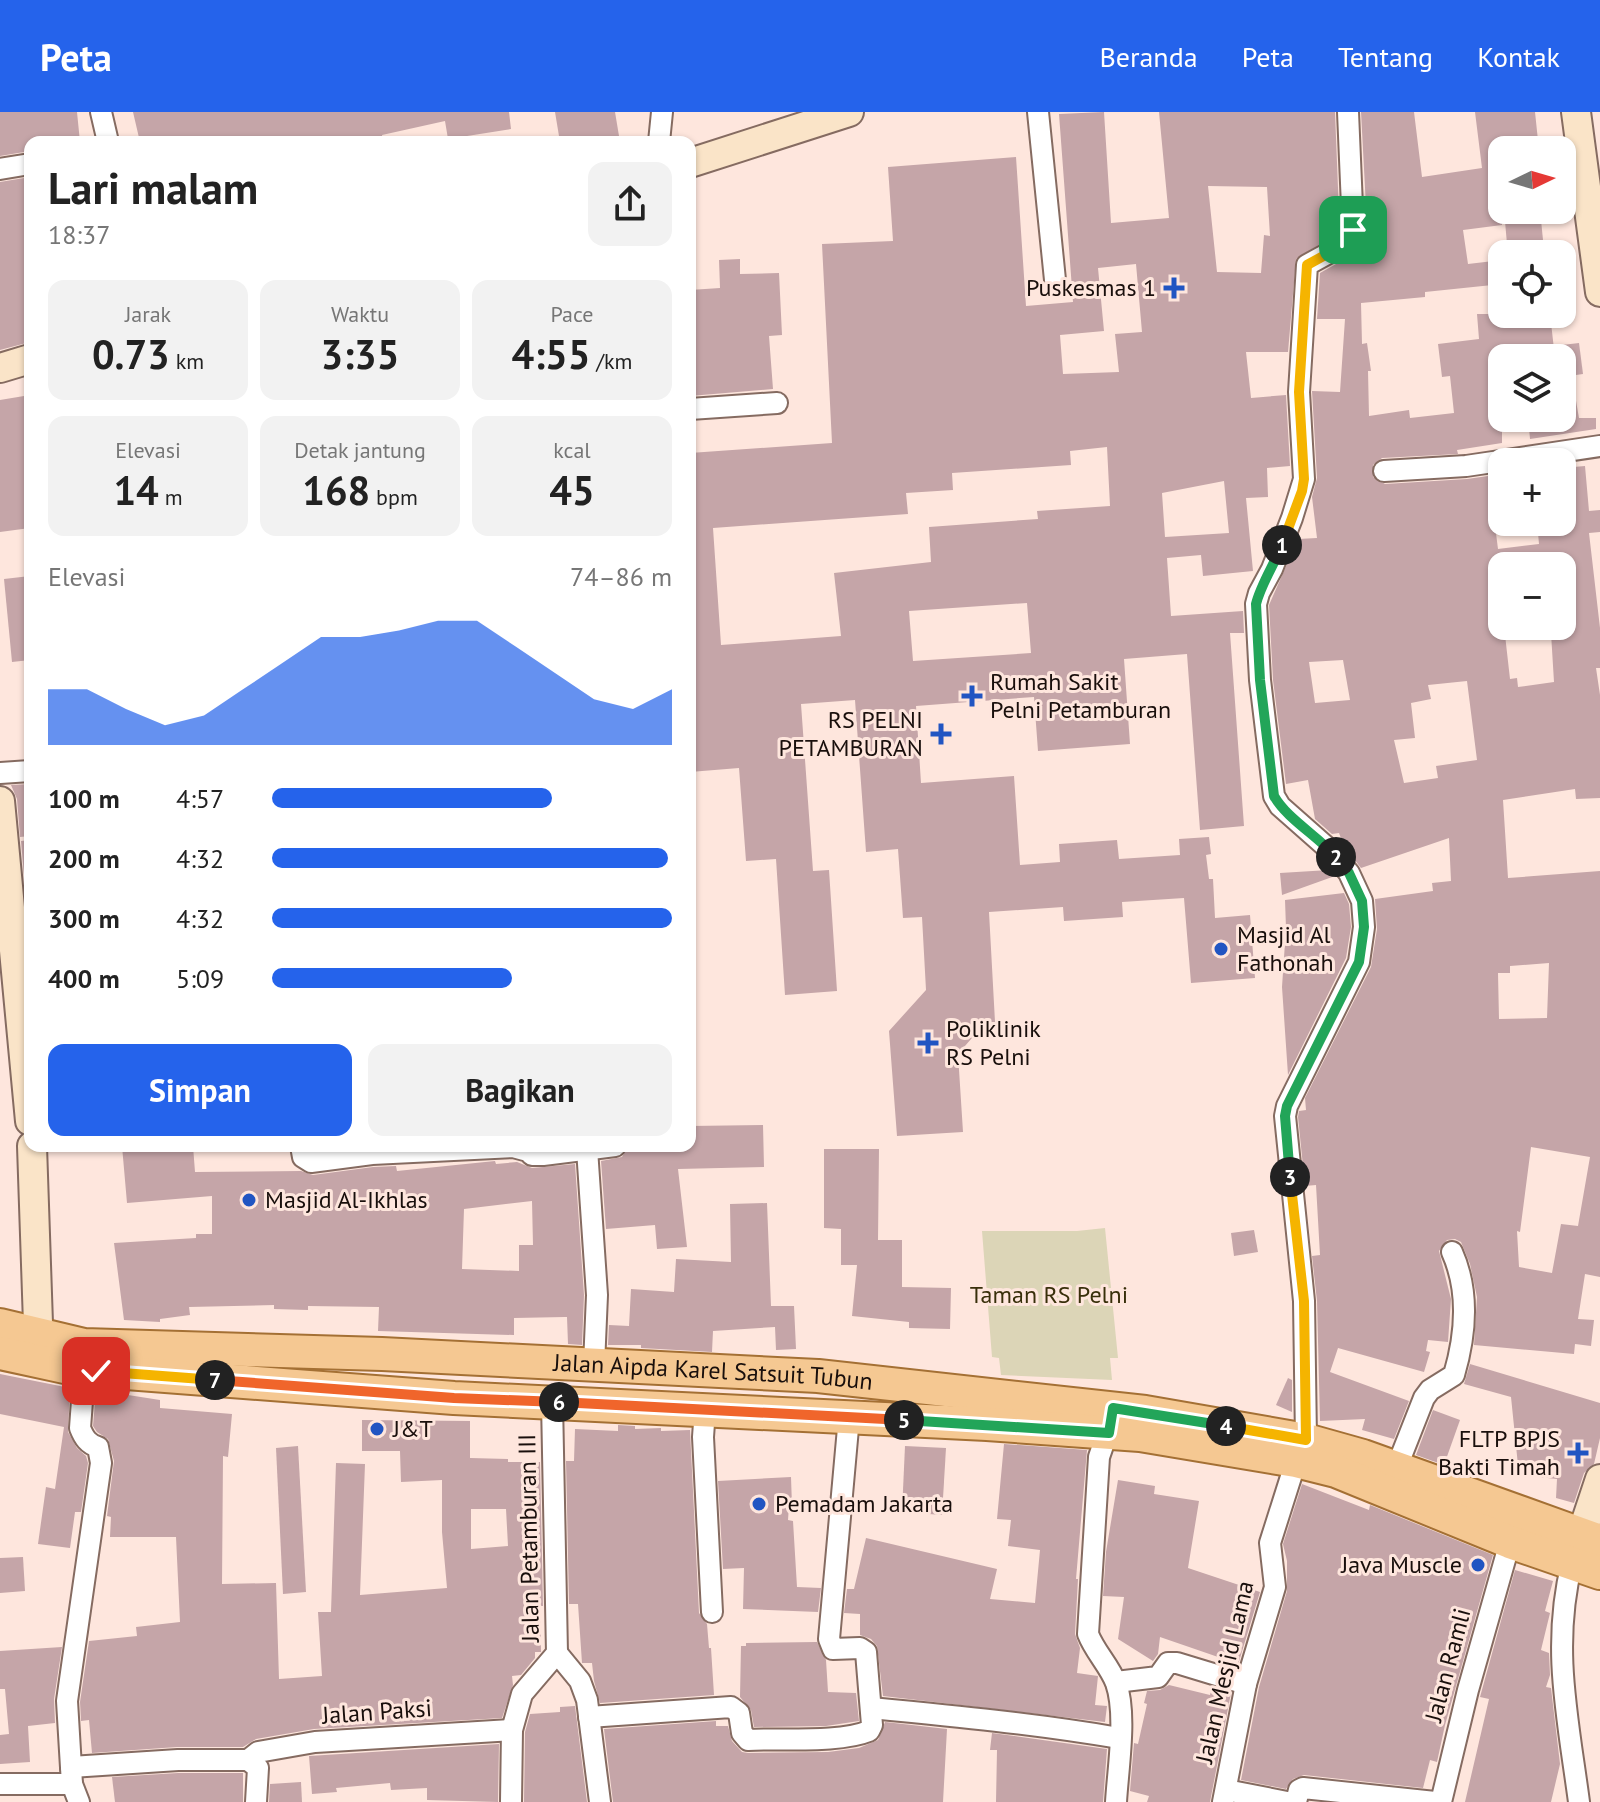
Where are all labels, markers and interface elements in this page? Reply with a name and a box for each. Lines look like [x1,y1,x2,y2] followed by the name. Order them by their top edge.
[40,32,112,81] text: Peta
[1099,38,1198,75] text: Beranda
[1242,38,1294,75] text: Peta
[1338,38,1433,75] text: Tentang
[1477,38,1560,75] text: Kontak
[1488,136,1576,224] north arrow
[1488,136,1576,640] map controls
[48,159,258,216] text: Lari malam
[588,162,672,246] button: share
[1319,196,1387,264] pin
[1331,208,1375,252] icon: arrive
[48,218,110,251] text: 18:37
[1488,240,1576,328] button: locate
[1026,272,1156,303] place label: Puskesmas 1
[1163,277,1185,299] marker: Puskesmas 1
[125,300,171,328] text: Jarak
[331,300,389,328] text: Waktu
[550,300,594,328] text: Pace
[92,328,170,380] text: 0.73
[321,328,399,380] text: 3:35
[512,328,590,380] text: 4:55
[1488,344,1576,432] button: layers
[170,347,204,375] text: km
[590,347,632,375] text: /km
[115,436,181,464] text: Elevasi
[294,436,426,464] text: Detak jantung
[553,436,591,464] text: kcal
[1488,448,1576,536] button: +
[113,464,159,516] text: 14
[302,464,370,516] text: 168
[549,464,595,516] text: 45
[159,483,183,511] text: m
[370,483,418,511] text: bpm
[1262,525,1302,565] pin: 1
[1276,531,1288,559] text: 1
[1488,552,1576,640] button: −
[48,560,126,593] text: Elevasi
[570,560,672,593] text: 74–86 m
[990,666,1171,725] place label: Rumah Sakit Pelni Petamburan
[961,685,983,707] marker: Rumah Sakit Pelni Petamburan
[778,704,923,763] place label: RS PELNI PETAMBURAN
[930,723,952,745] marker: RS PELNI PETAMBURAN
[48,782,120,815] text: 100 m
[176,782,224,815] text: 4:57
[1316,837,1356,877] pin: 2
[48,842,120,875] text: 200 m
[176,842,224,875] text: 4:32
[1330,843,1342,871] text: 2
[48,902,120,935] text: 300 m
[176,902,224,935] text: 4:32
[1237,919,1334,978] place label: Masjid Al Fathonah
[1212,940,1230,958] marker: Masjid Al Fathonah
[48,962,120,995] text: 400 m
[176,962,224,995] text: 5:09
[946,1013,1041,1072] place label: Poliklinik RS Pelni
[917,1032,939,1054] marker: Poliklinik RS Pelni
[48,1044,352,1136] button: Simpan
[368,1044,672,1136] button: Bagikan
[1270,1157,1310,1197] pin: 3
[1284,1163,1296,1191] text: 3
[265,1184,428,1215] place label: Masjid Al-Ikhlas
[240,1191,258,1209] marker: Masjid Al-Ikhlas
[970,1279,1128,1310] park label: Taman RS Pelni
[62,1337,130,1405] pin
[552,1347,874,1397] street label: Jalan Aipda Karel Satsuit Tubun
[74,1349,118,1393] icon: check
[195,1360,235,1400] pin: 7
[209,1366,221,1394] text: 7
[539,1382,579,1422] pin: 6
[553,1388,565,1416] text: 6
[884,1400,924,1440] pin: 5
[898,1406,910,1434] text: 5
[1206,1406,1246,1446] pin: 4
[1220,1412,1232,1440] text: 4
[392,1413,433,1444] place label: J&T
[368,1420,386,1438] marker: J&T
[1438,1423,1560,1482] place label: FLTP BPJS Bakti Timah
[511,1434,546,1643] street label: Jalan Petamburan III
[1567,1442,1589,1464] marker: FLTP BPJS Bakti Timah
[775,1488,953,1519] place label: Pemadam Jakarta
[750,1495,768,1513] marker: Pemadam Jakarta
[1340,1549,1462,1580] place label: Java Muscle
[1469,1556,1487,1574] marker: Java Muscle
[1188,1578,1261,1767] street label: Jalan Mesjid Lama
[1417,1605,1478,1726] street label: Jalan Ramli
[320,1692,433,1731] street label: Jalan Paksi

